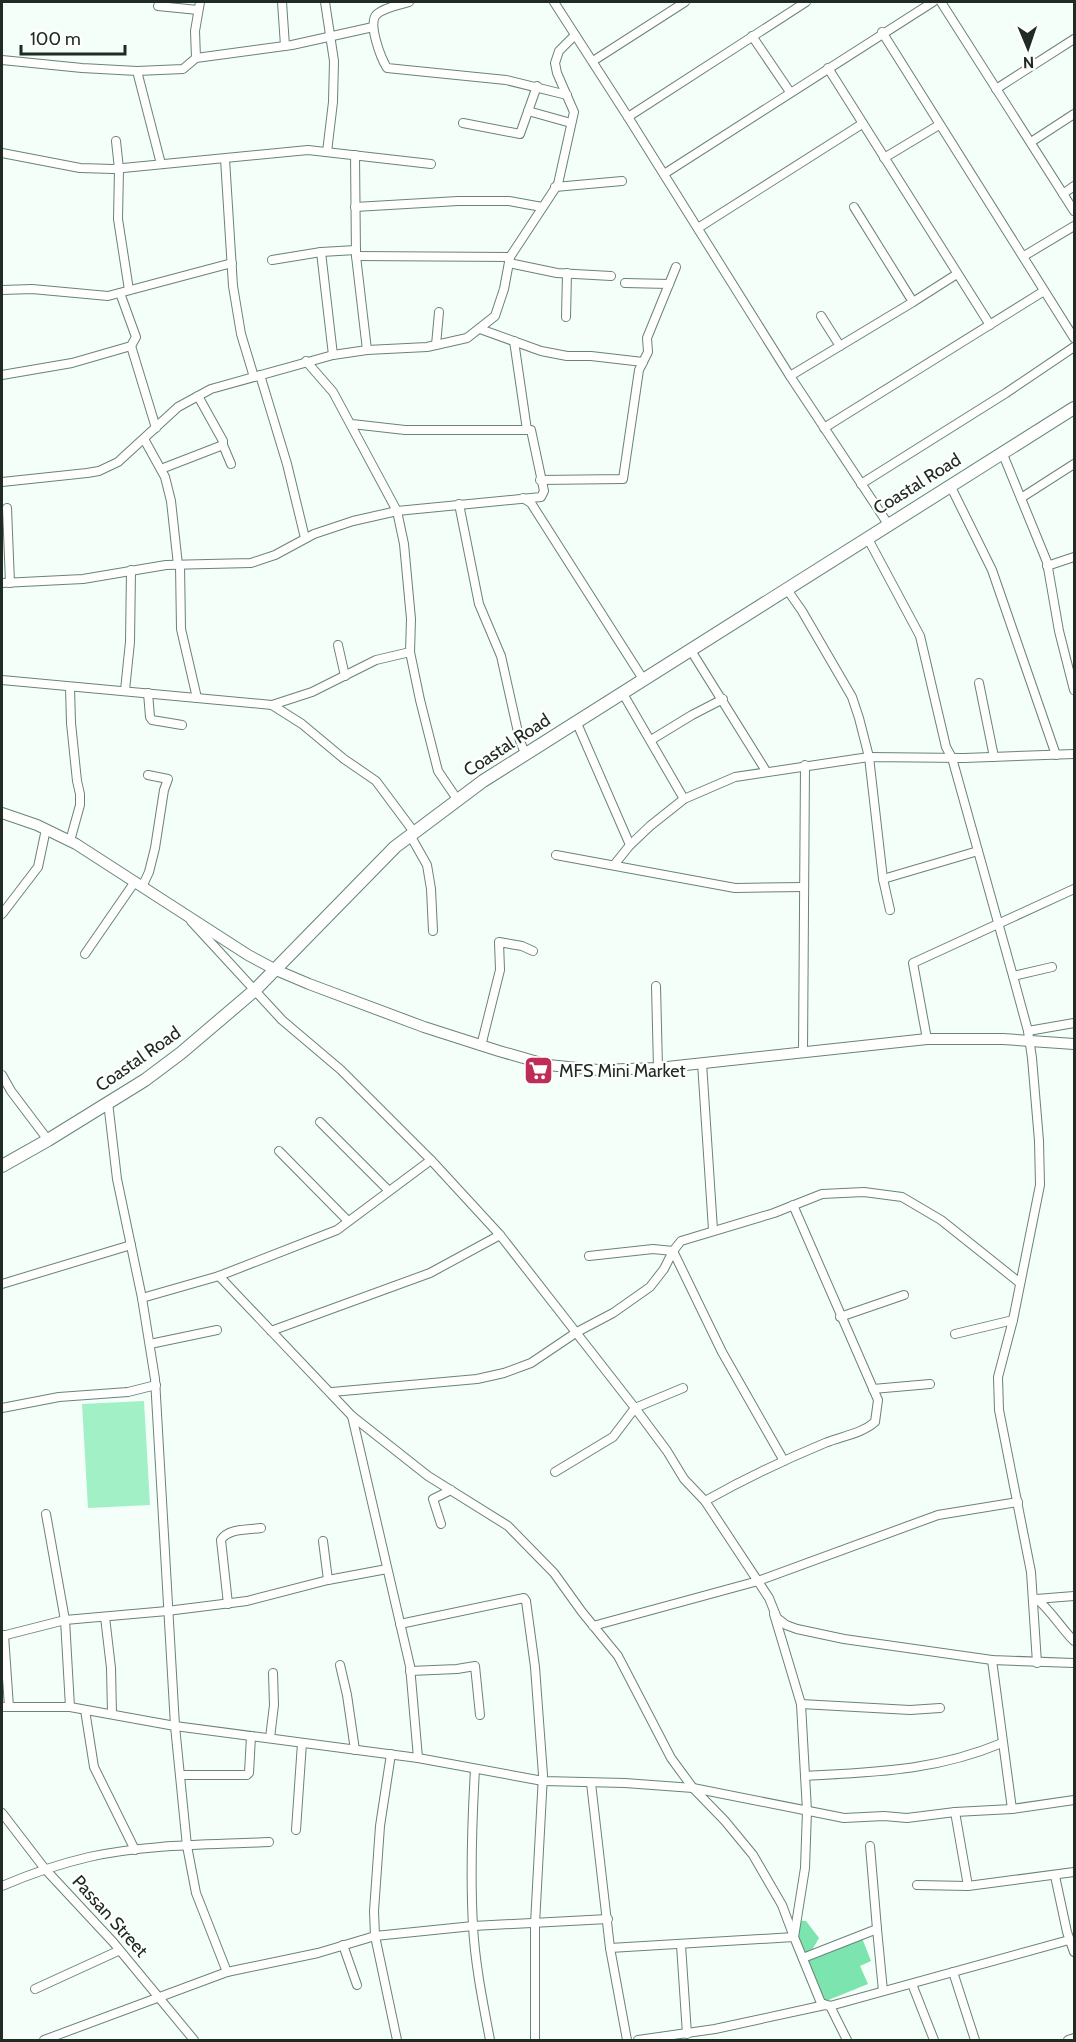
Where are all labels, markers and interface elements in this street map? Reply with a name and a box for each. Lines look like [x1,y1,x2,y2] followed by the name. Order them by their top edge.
[21,18,124,56] scale bar
[998,18,1058,78] north arrow
[30,28,81,50] text: 100 m
[1023,53,1034,72] text: N
[869,448,965,520] street label: Coastal Road
[460,709,554,781] street label: Coastal Road
[91,1022,185,1096] street label: Coastal Road
[522,1055,554,1087] supermarket icon: MFS Mini Market
[559,1060,685,1082] place label: MFS Mini Market
[67,1871,153,1961] street label: Passan Street

